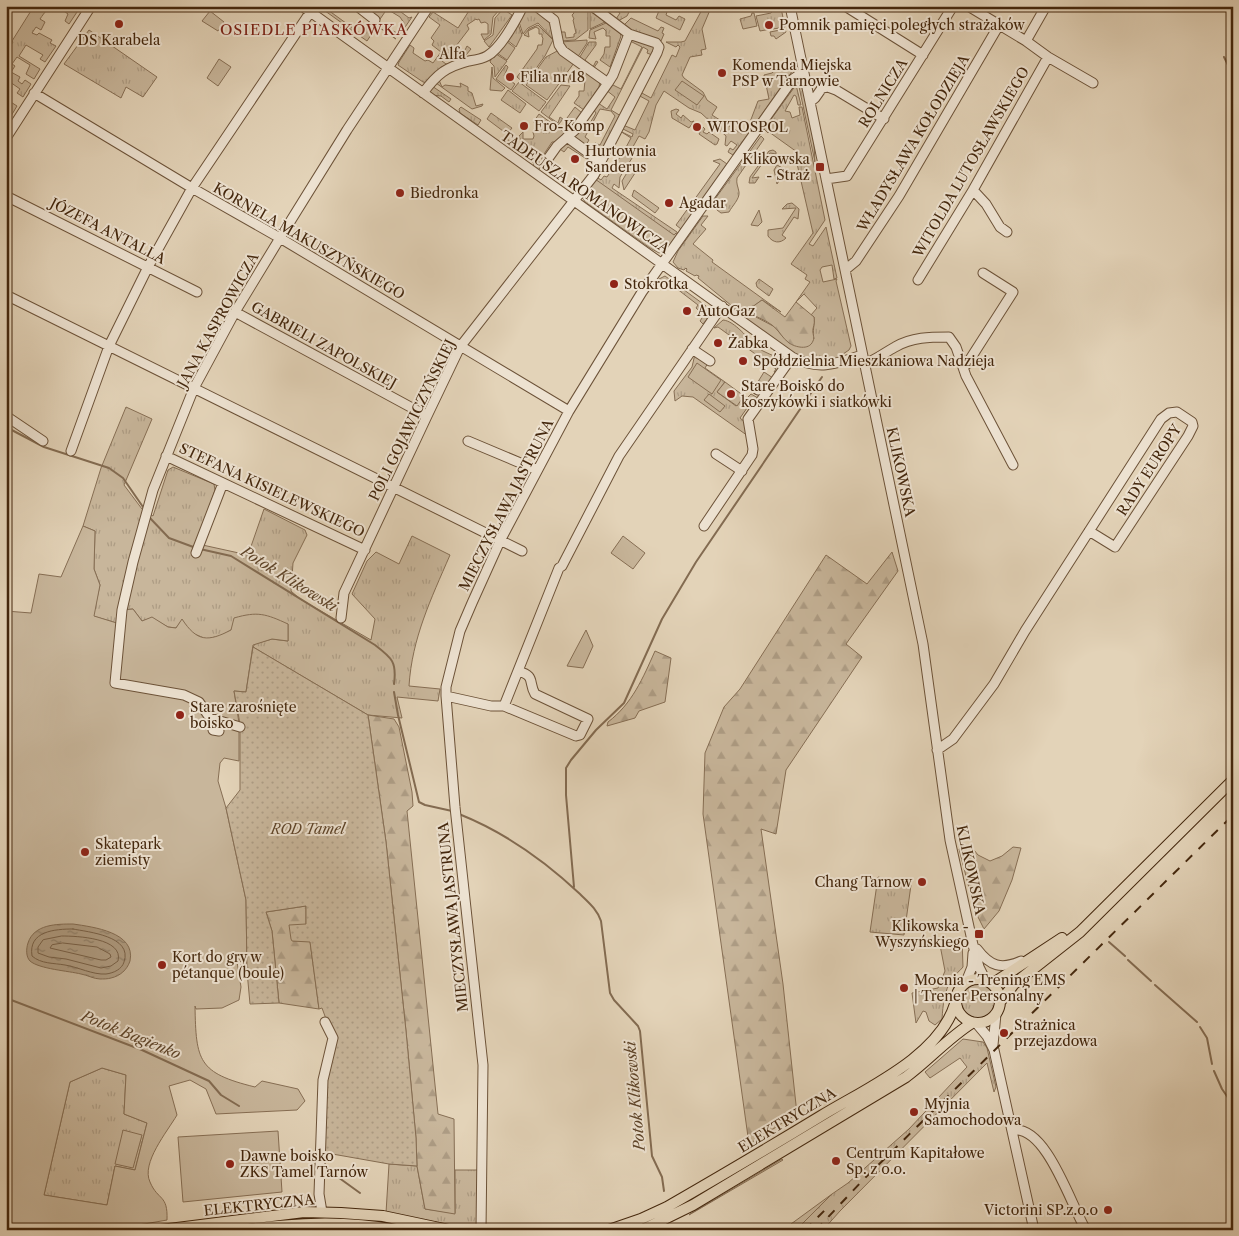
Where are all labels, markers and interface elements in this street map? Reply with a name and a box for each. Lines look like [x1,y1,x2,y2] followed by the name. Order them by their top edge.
[779,16,1025,34] place label: Pomnik pamięci poległych strażaków
[113,18,125,30] marker: DS Karabela
[763,19,775,31] marker: Pomnik pamięci poległych strażaków
[220,20,408,39] district label: OSIEDLE PIASKÓWKA
[78,31,161,49] place label: DS Karabela
[438,45,467,63] place label: Alfa
[423,48,435,60] marker: Alfa
[852,51,973,236] street label: WŁADYSŁAWA KOŁODZIEJA
[855,55,912,131] street label: ROLNICZA
[732,56,852,90] place label: Komenda Miejska PSP w Tarnowie
[908,63,1033,261] street label: WITOLDA LUTOSŁAWSKIEGO
[716,67,728,79] marker: Komenda Miejska PSP w Tarnowie
[520,68,585,86] place label: Filia nr 18
[504,71,516,83] marker: Filia nr 18
[534,117,604,135] place label: Fro-Komp
[706,118,788,136] place label: WITOSPOL
[518,120,530,132] marker: Fro-Komp
[691,121,703,133] marker: WITOSPOL
[497,127,674,258] street label: TADEUSZA ROMANOWICZA
[585,142,657,176] place label: Hurtownia Sanderus
[742,150,811,184] place label: Klikowska - Straż
[569,153,581,165] marker: Hurtownia Sanderus
[814,161,826,173] marker: Klikowska - Straż
[210,178,409,303] street label: KORNELA MAKUSZYŃSKIEGO
[410,184,479,202] place label: Biedronka
[394,187,406,199] marker: Biedronka
[45,192,170,268] street label: JÓZEFA ANTALLA
[678,194,726,212] place label: Agadar
[663,197,675,209] marker: Agadar
[172,249,263,392] street label: JANA KASPROWICZA
[624,275,689,293] place label: Stokrotka
[608,278,620,290] marker: Stokrotka
[248,297,400,393] street label: GABRIELI ZAPOLSKIEJ
[696,302,755,320] place label: AutoGaz
[681,305,693,317] marker: AutoGaz
[728,334,769,352] place label: Żabka
[364,336,459,504] street label: POLI GOJAWICZYŃSKIEJ
[712,337,724,349] marker: Żabka
[753,352,995,370] place label: Spółdzielnia Mieszkaniowa Nadzieja
[737,355,749,367] marker: Spółdzielnia Mieszkaniowa Nadzieja
[741,377,892,411] place label: Stare Boisko do koszykówki i siatkówki
[725,388,737,400] marker: Stare Boisko do koszykówki i siatkówki
[455,415,558,594] street label: MIECZYSŁAWA JASTRUNA
[1113,420,1186,519] street label: RADY EUROPY
[883,425,919,519] street label: KLIKOWSKA
[176,439,368,541] street label: STEFANA KISIELEWSKIEGO
[237,541,342,616] water label: Potok Klikowski
[190,698,297,732] place label: Stare zarośnięte boisko
[174,709,186,721] marker: Stare zarośnięte boisko
[270,820,347,838] park label: ROD Tamel
[434,821,472,1013] street label: MIECZYSŁAWA JASTRUNA
[953,823,989,917] street label: KLIKOWSKA
[95,835,162,869] place label: Skatepark ziemisty
[79,846,91,858] marker: Skatepark ziemisty
[815,873,912,891] place label: Chang Tarnow
[916,876,928,888] marker: Chang Tarnow
[874,917,969,951] place label: Klikowska - Wyszyńskiego
[973,928,985,940] marker: Klikowska - Wyszyńskiego
[172,948,284,982] place label: Kort do gry w pétanque (boule)
[156,959,168,971] marker: Kort do gry w pétanque (boule)
[914,971,1066,1005] place label: Mocnia - Trening EMS | Trener Personalny
[898,982,910,994] marker: Mocnia - Trening EMS | Trener Personalny
[78,1006,184,1063] water label: Potok Bagienko
[1014,1016,1098,1050] place label: Strażnica przejazdowa
[998,1027,1010,1039] marker: Strażnica przejazdowa
[620,1039,649,1153] water label: Potok Klikowski
[735,1083,840,1156] street label: ELEKTRYCZNA
[924,1095,1022,1129] place label: Myjnia Samochodowa
[908,1106,920,1118] marker: Myjnia Samochodowa
[846,1144,985,1178] place label: Centrum Kapitałowe Sp. z o.o.
[240,1147,368,1181] place label: Dawne boisko ZKS Tamel Tarnów
[830,1155,842,1167] marker: Centrum Kapitałowe Sp. z o.o.
[224,1158,236,1170] marker: Dawne boisko ZKS Tamel Tarnów
[203,1190,316,1220] street label: ELEKTRYCZNA
[983,1201,1098,1219] place label: Victorini SP.z.o.o
[1102,1204,1114,1216] marker: Victorini SP.z.o.o

